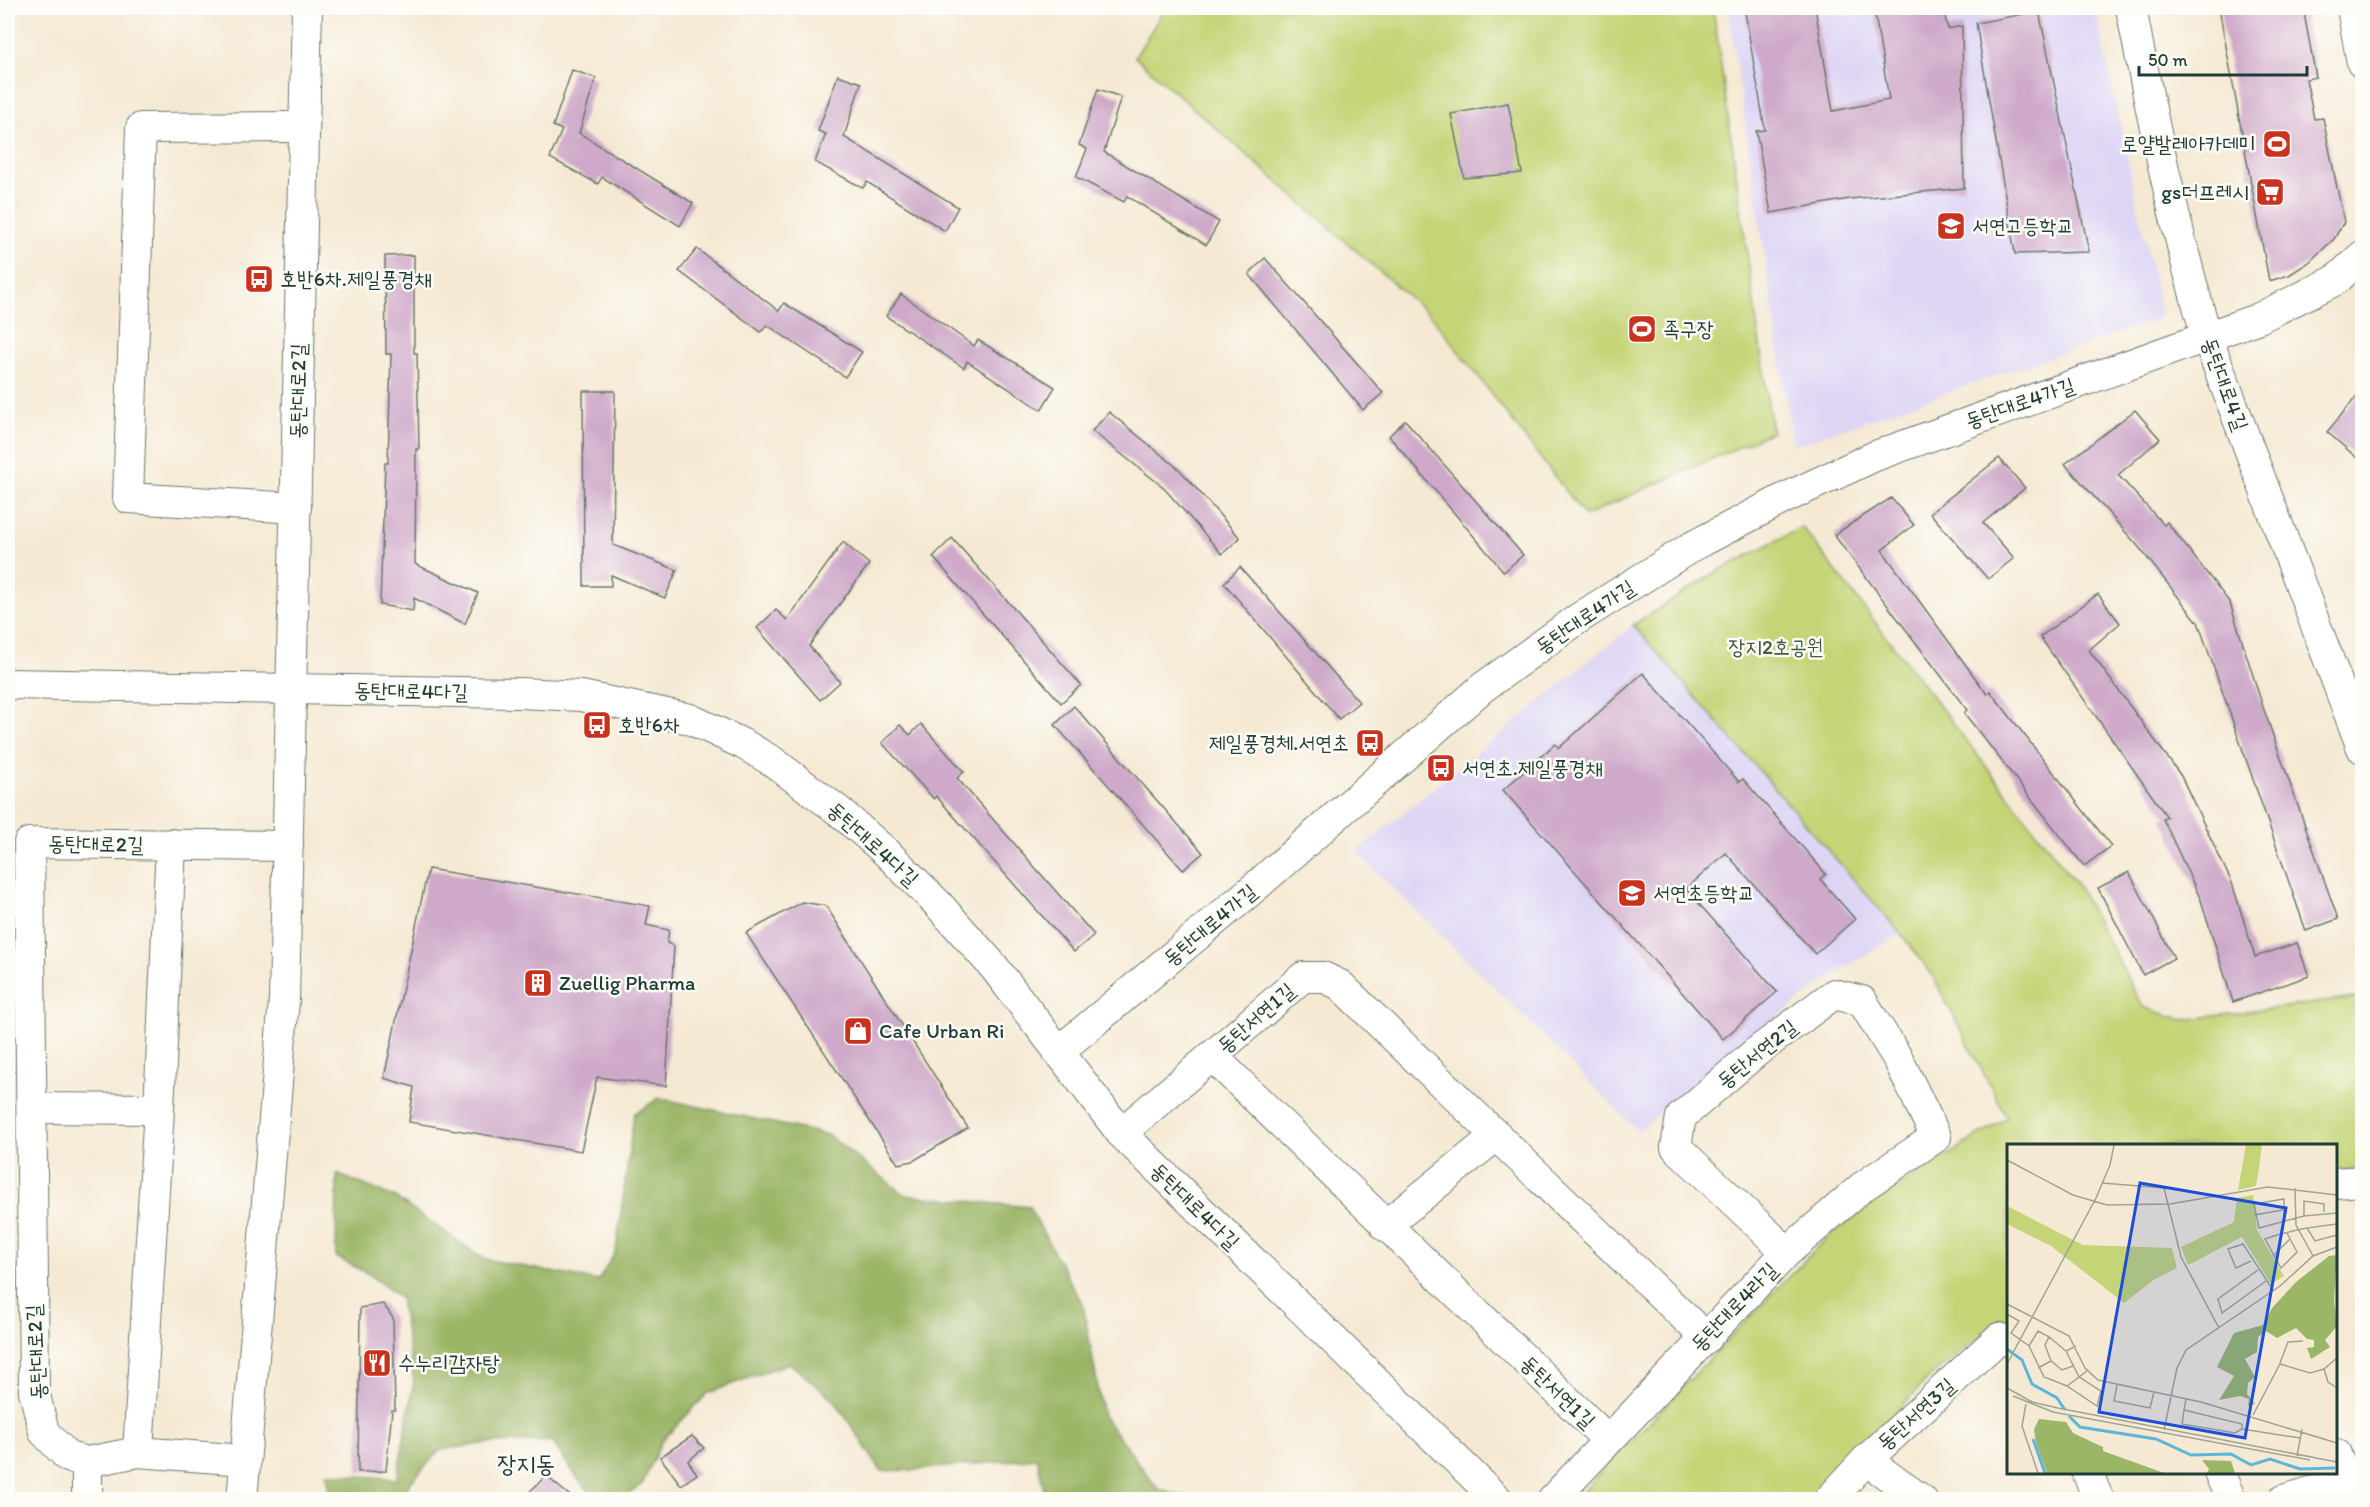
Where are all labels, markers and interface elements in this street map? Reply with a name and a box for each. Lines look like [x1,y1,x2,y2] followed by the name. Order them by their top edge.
[2139,39,2307,77] scale bar
[2148,49,2188,71] text: 50 m
[2261,128,2293,160] sports icon: 로얄발레아카데미
[2121,131,2256,156] place label: 로얄발레아카데미
[2254,176,2286,208] supermarket icon: gs더프레시
[2161,179,2249,204] place label: gs더프레시
[1935,210,1967,242] school or university icon: 서연고등학교
[1972,213,2073,238] place label: 서연고등학교
[243,263,275,295] bus stop icon: 호반6차.제일풍경채
[280,266,432,291] place label: 호반6차.제일풍경채
[1626,313,1658,345] sports icon: 족구장
[1663,316,1714,341] place label: 족구장
[2197,334,2254,434] street label: 동탄대로4길
[284,343,311,439] street label: 동탄대로2길
[1962,372,2078,433] street label: 동탄대로4가길
[1530,574,1639,659] street label: 동탄대로4가길
[1728,634,1824,659] park label: 장지2호공원
[354,677,468,704] street label: 동탄대로4다길
[581,709,613,741] bus stop icon: 호반6차
[618,712,680,737] place label: 호반6차
[1354,727,1386,759] bus stop icon: 제일풍경체.서연초
[1209,730,1349,755] place label: 제일풍경체.서연초
[1425,752,1457,784] bus stop icon: 서연초.제일풍경채
[1462,755,1602,780] place label: 서연초.제일풍경채
[823,796,924,891] street label: 동탄대로4다길
[48,830,144,857] street label: 동탄대로2길
[1616,877,1648,909] school or university icon: 서연초등학교
[1158,878,1261,971] street label: 동탄대로4가길
[1653,880,1754,905] place label: 서연초등학교
[522,967,554,999] building icon: Zuellig Pharma
[559,970,695,995] place label: Zuellig Pharma
[1212,977,1300,1058] street label: 동탄서연1길
[1712,1014,1802,1093] street label: 동탄서연2길
[842,1015,874,1047] shop icon: Cafe Urban Ri
[879,1018,1004,1043] place label: Cafe Urban Ri
[2007,1144,2337,1474] inset map
[1146,1157,1245,1254] street label: 동탄대로4다길
[1685,1257,1782,1356] street label: 동탄대로4라길
[21,1304,50,1400] street label: 동탄대로2길
[361,1347,393,1379] restaurant icon: 수누리감자탕
[398,1350,499,1375] place label: 수누리감자탕
[1516,1350,1601,1433] street label: 동탄서연1길
[1872,1372,1960,1455] street label: 동탄서연3길
[497,1449,555,1478] district label: 장지동

